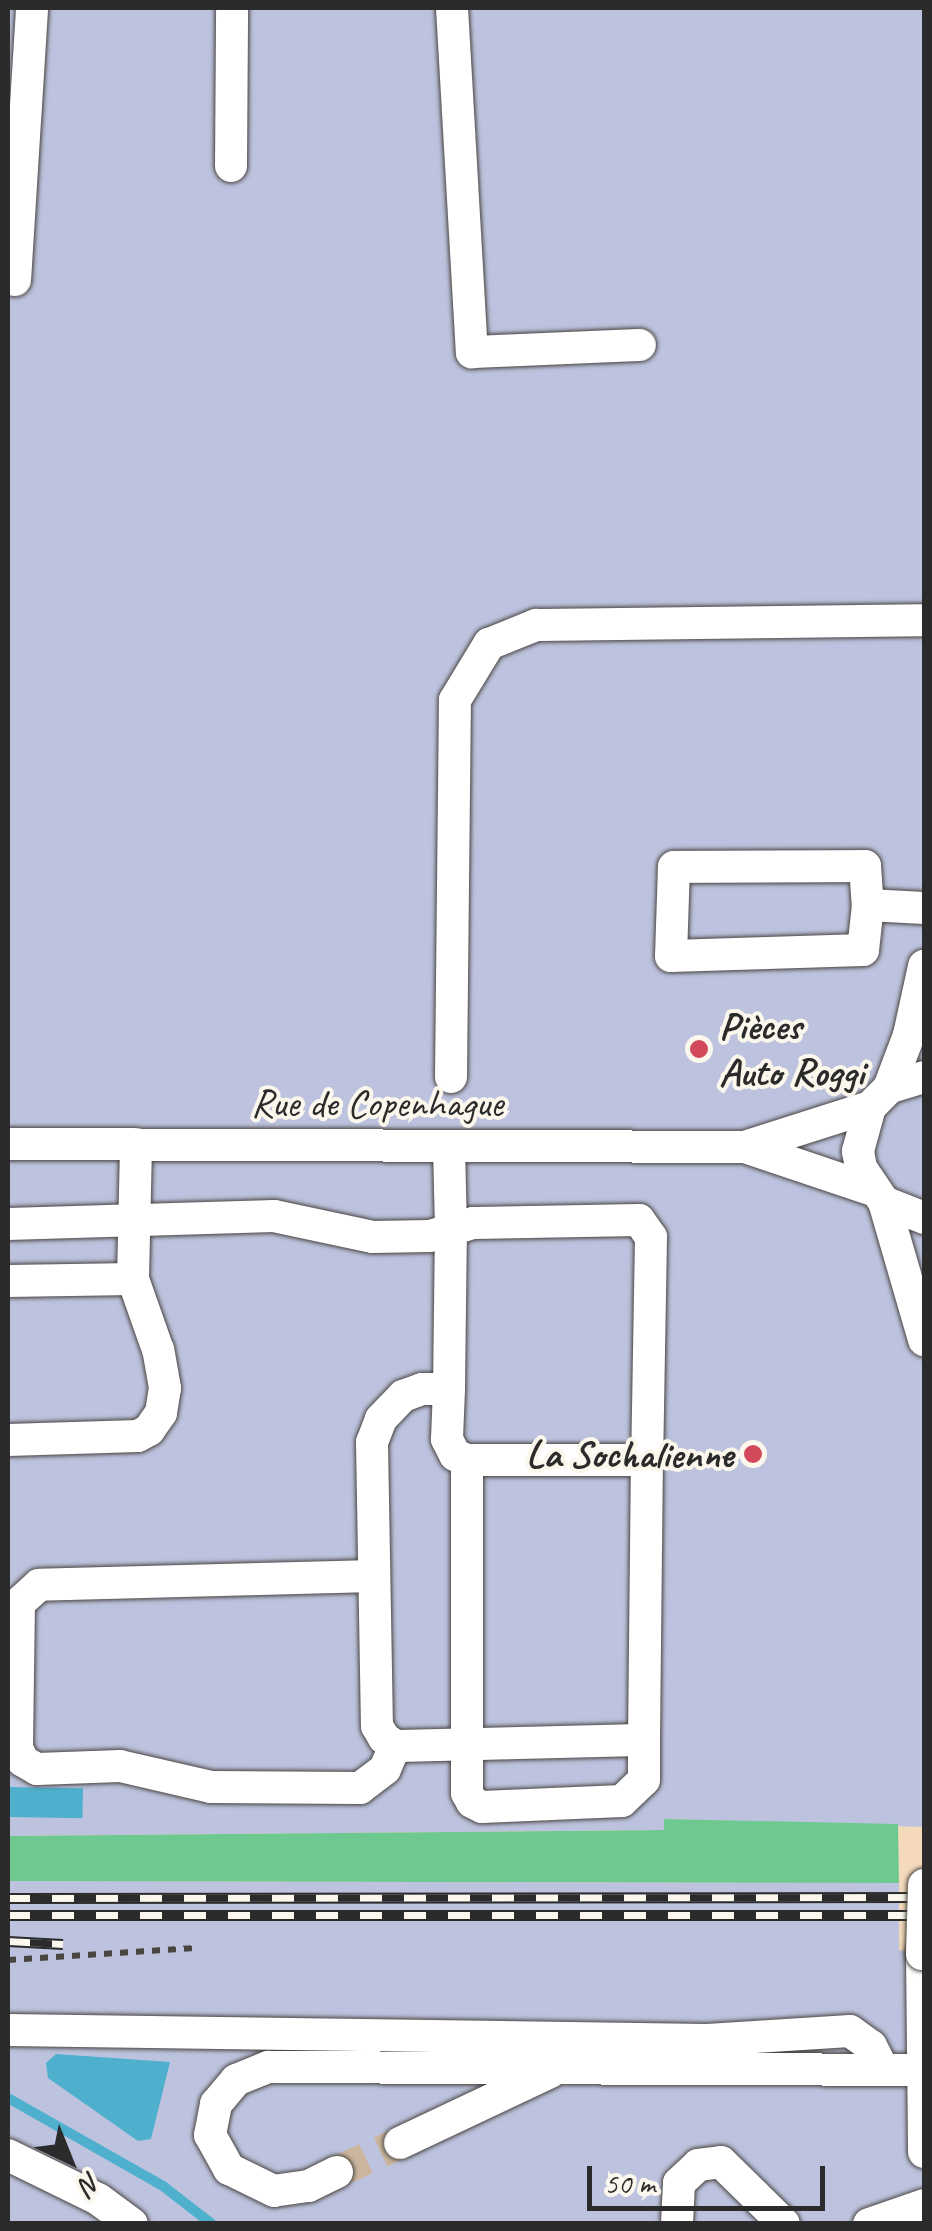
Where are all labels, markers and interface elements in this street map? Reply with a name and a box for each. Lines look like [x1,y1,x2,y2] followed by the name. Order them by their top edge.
[719,1002,864,1096] place label: Pièces Auto Roggi
[688,1038,710,1060] marker: Pièces Auto Roggi
[251,1079,503,1127] street label: Rue de Copenhague
[527,1430,733,1478] place label: La Sochalienne
[742,1443,764,1465] marker: La Sochalienne
[20,2111,120,2211] north arrow
[592,2146,830,2208] scale bar
[604,2164,655,2202] text: 50 m
[73,2165,109,2202] text: N

